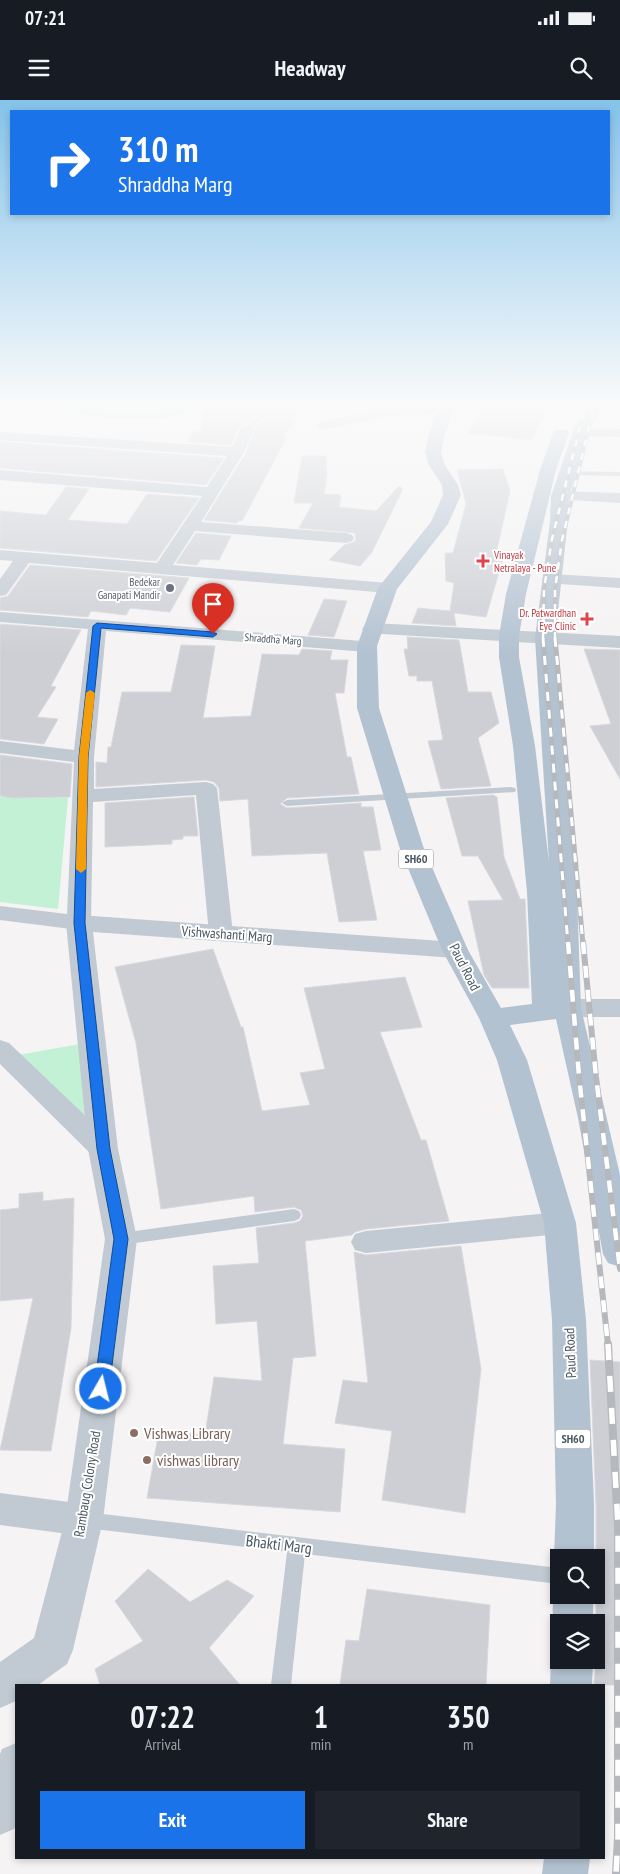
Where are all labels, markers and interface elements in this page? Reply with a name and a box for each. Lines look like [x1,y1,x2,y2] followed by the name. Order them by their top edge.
[25,6,66,30] text: 07:21
[25,54,53,82] icon: menu
[274,54,346,82] text: Headway
[567,54,595,82] icon: search
[118,126,199,172] text: 310 m
[35,130,100,195] icon: right
[118,170,232,198] text: Shraddha Marg
[493,548,557,575] place label: Vinayak Netralaya - Pune
[476,554,490,568] marker: Vinayak Netralaya - Pune
[98,575,160,602] place label: Bedekar Ganapati Mandir
[164,582,176,594] marker: Bedekar Ganapati Mandir
[192,583,234,634] pin
[199,590,227,618] icon: arrive
[519,606,576,633] place label: Dr. Patwardhan Eye Clinic
[580,612,594,626] marker: Dr. Patwardhan Eye Clinic
[244,630,302,648] street label: Shraddha Marg
[398,850,434,869] road number: SH60
[180,922,273,946] street label: Vishwashanti Marg
[446,940,484,994] street label: Paud Road
[560,1327,580,1379] street label: Paud Road
[74,1362,126,1414] position arrow
[143,1423,230,1443] place label: Vishwas Library
[128,1427,140,1439] marker: Vishwas Library
[70,1430,104,1538] street label: Rambaug Colony Road
[556,1430,590,1448] road number: SH60
[157,1450,239,1470] place label: vishwas library
[141,1454,153,1466] marker: vishwas library
[245,1530,313,1558] street label: Bhakti Marg
[550,1549,605,1669] map controls
[550,1549,605,1604] button: search
[550,1614,605,1669] button: layers
[130,1697,195,1736] text: 07:22
[314,1697,328,1736] text: 1
[447,1697,490,1736] text: 350
[145,1734,181,1754] text: Arrival
[310,1734,331,1754] text: min
[463,1734,473,1754] text: m
[40,1791,305,1849] button: Exit
[315,1791,580,1849] button: Share

